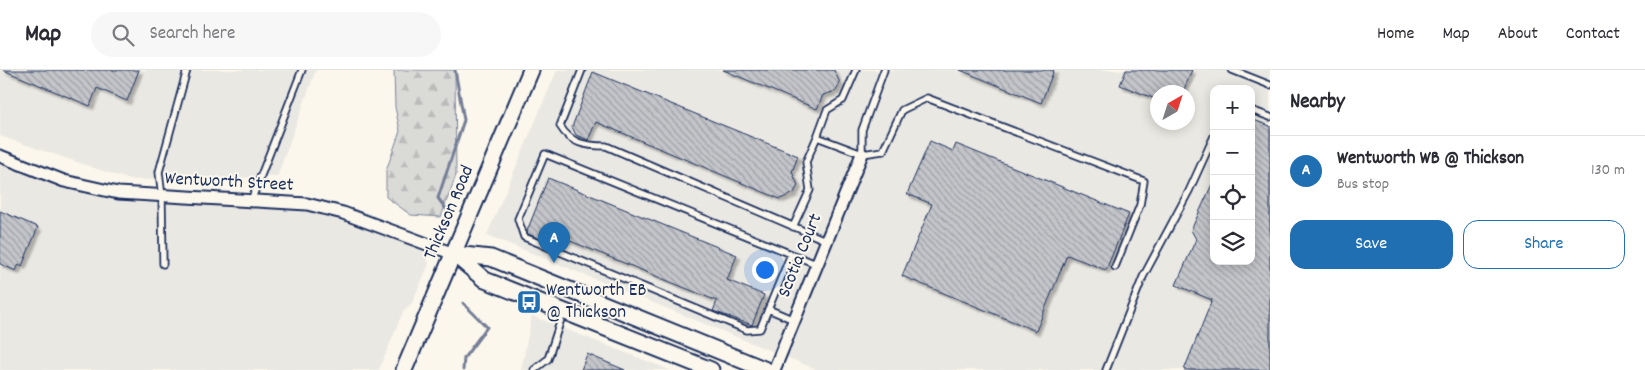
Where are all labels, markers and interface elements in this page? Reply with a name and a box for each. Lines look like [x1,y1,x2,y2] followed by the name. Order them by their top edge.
[91,12,441,57] search box
[25,18,61,52] text: Map
[109,21,137,49] icon: search
[149,21,235,48] text: Search here
[1377,22,1414,47] text: Home
[1442,22,1470,47] text: Map
[1498,22,1538,47] text: About
[1566,22,1620,47] text: Contact
[1150,85,1195,130] north arrow
[1210,85,1255,265] map controls
[1210,85,1255,130] button: +
[1290,88,1345,118] text: Nearby
[1210,130,1255,175] button: −
[1337,146,1524,173] text: Wentworth WB @ Thickson
[1302,159,1310,182] text: A
[1591,159,1625,182] text: 130 m
[418,162,482,264] street label: Thickson Road
[164,166,294,200] street label: Wentworth Street
[1337,173,1389,196] text: Bus stop
[1210,175,1255,220] button: locate
[772,210,830,302] street label: Scotia Court
[1210,220,1255,265] button: layers
[1290,220,1453,269] button: Save
[1463,220,1625,269] button: Share
[538,222,570,263] pin: A
[752,257,778,283] your location
[546,278,647,327] place label: Wentworth EB @ Thickson
[516,289,542,315] bus stop icon: Wentworth EB @ Thickson

